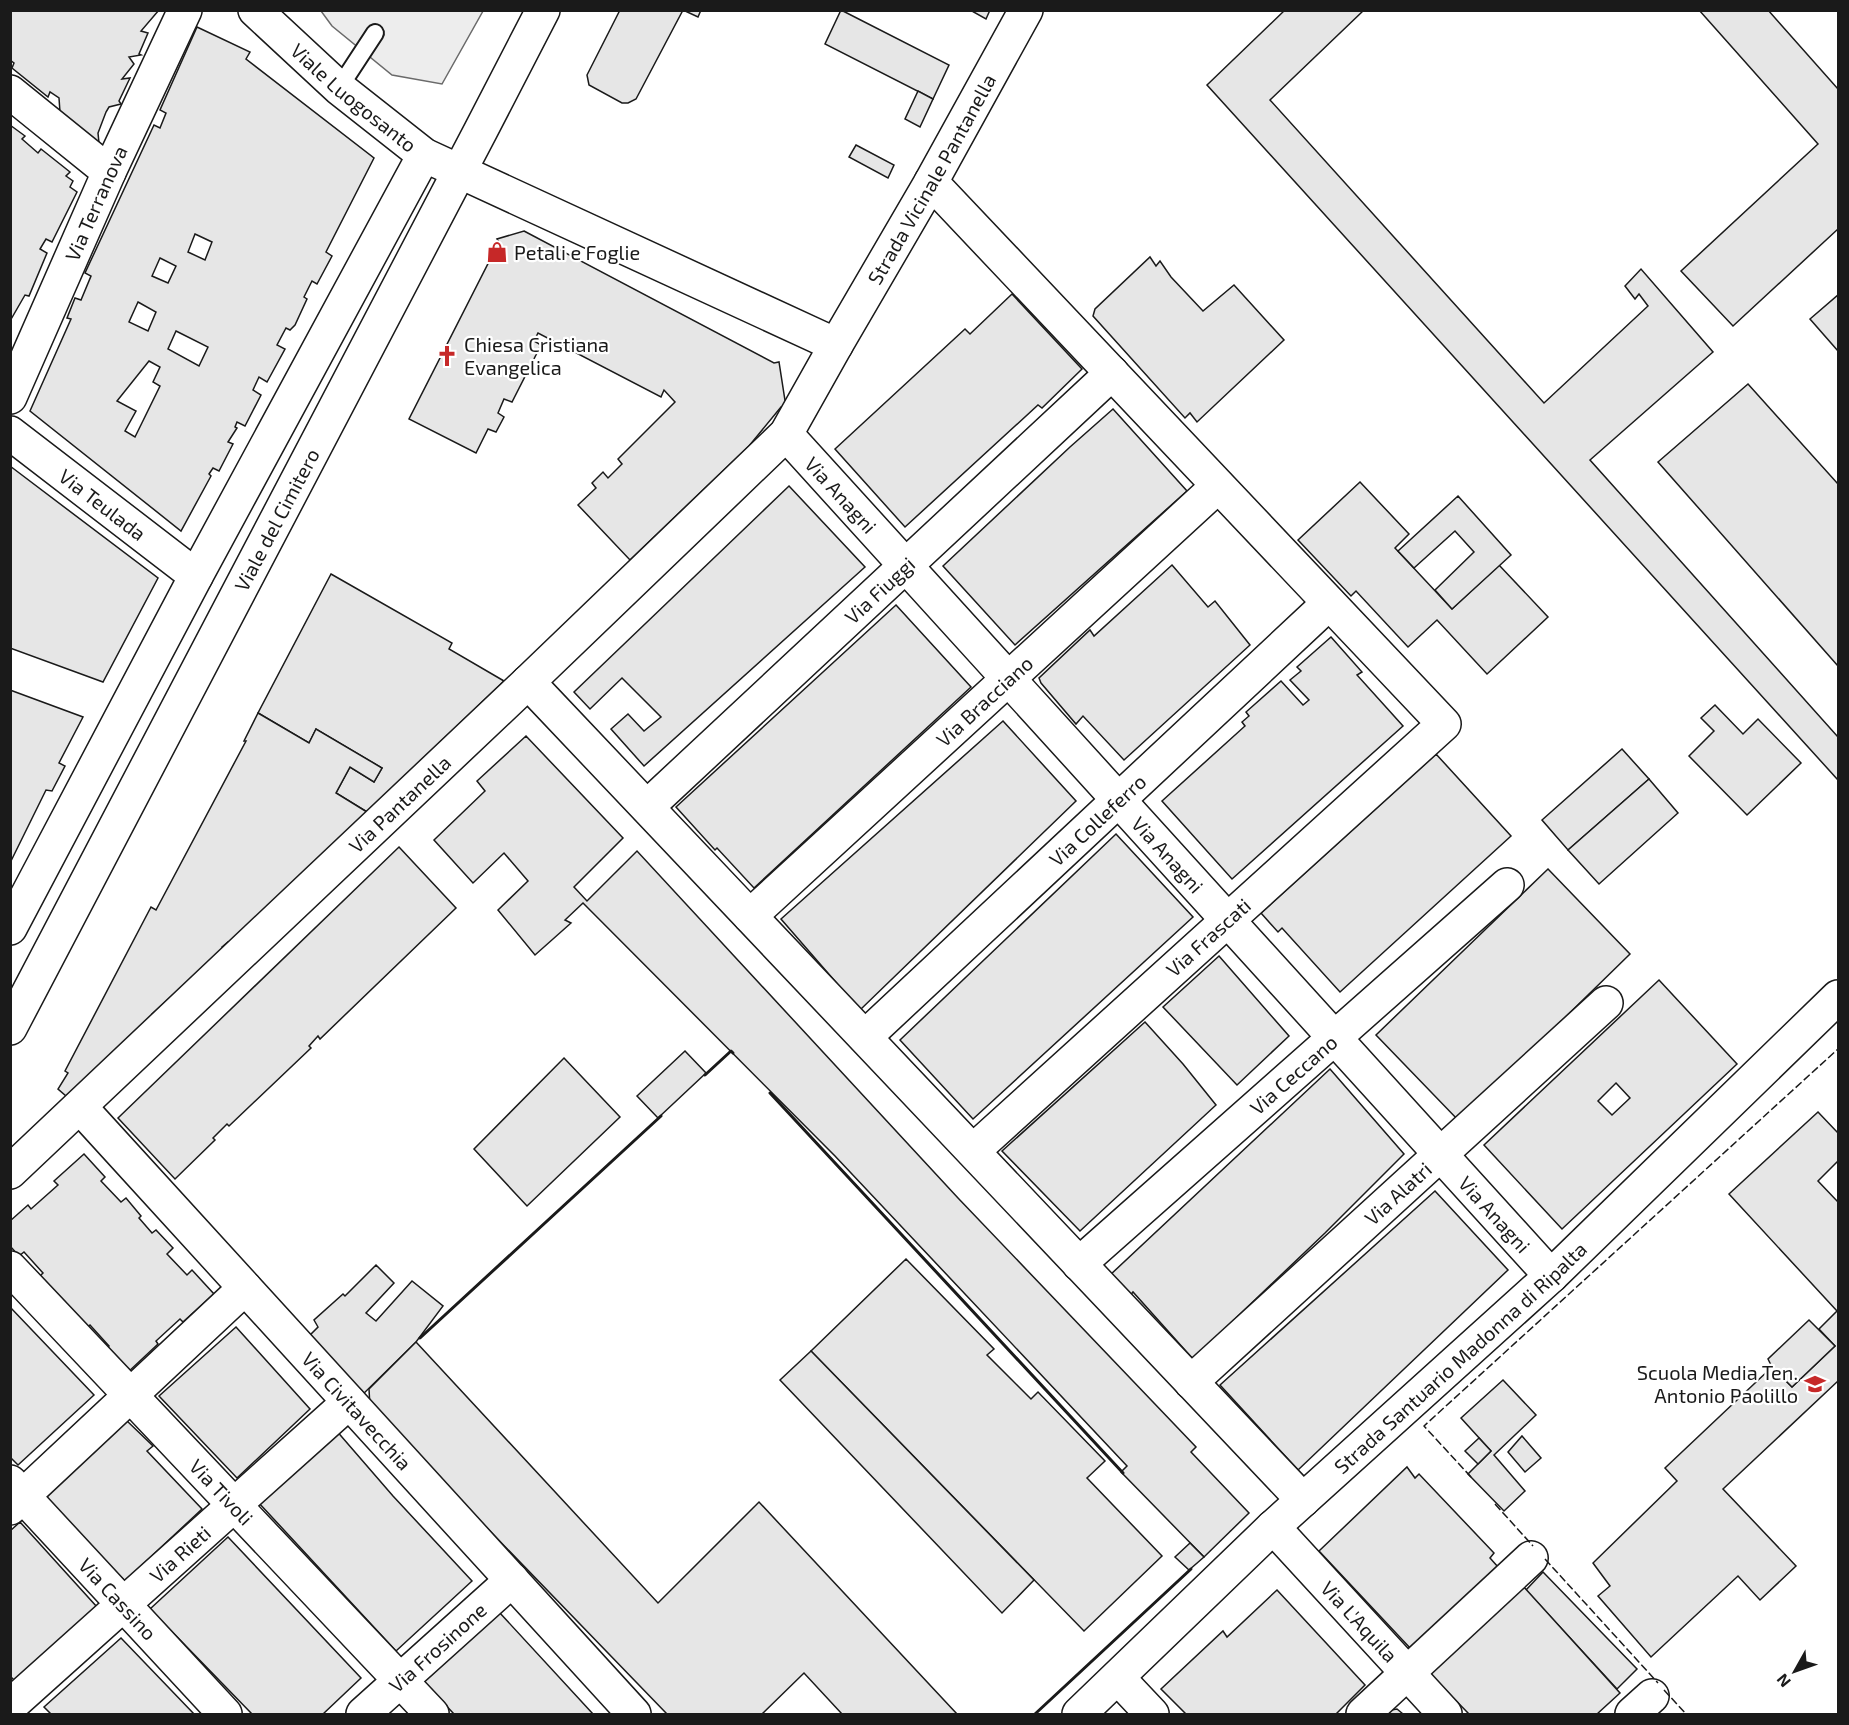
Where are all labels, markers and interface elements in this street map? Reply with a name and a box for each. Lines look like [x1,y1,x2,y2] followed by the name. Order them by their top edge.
[286,38,422,157] street label: Viale Luogosanto
[862,70,1000,288] street label: Strada Vicinale Pantanella
[59,142,132,264] street label: Via Terranova
[485,240,509,264] shop icon: Petali e Foglie
[514,240,640,264] place label: Petali e Foglie
[464,332,609,379] place label: Chiesa Cristiana Evangelica
[435,344,459,368] church icon: Chiesa Cristiana Evangelica
[229,444,324,595] street label: Viale del Cimitero
[800,451,882,538] street label: Via Anagni
[55,463,151,545] street label: Via Teulada
[839,552,919,628] street label: Via Fiuggi
[931,651,1037,751] street label: Via Bracciano
[344,750,455,857] street label: Via Pantanella
[1044,769,1151,871] street label: Via Colleferro
[1127,811,1209,898] street label: Via Anagni
[1161,893,1255,981] street label: Via Frascati
[1245,1030,1342,1119] street label: Via Ceccano
[1359,1157,1436,1230] street label: Via Alatri
[1454,1171,1536,1257] street label: Via Anagni
[1329,1236,1591,1478] street label: Strada Santuario Madonna di Ripalta
[297,1347,417,1475] street label: Via Civitavecchia
[1637,1360,1798,1407] place label: Scuola Media Ten. Antonio Paolillo
[1803,1372,1827,1396] school or university icon: Scuola Media Ten. Antonio Paolillo
[185,1454,258,1530] street label: Via Tivoli
[144,1520,215,1587] street label: Via Rieti
[74,1553,162,1645] street label: Via Cassino
[1316,1576,1403,1667] street label: Via L'Aquila
[384,1597,491,1697] street label: Via Frosinone
[1765,1641,1825,1701] north arrow
[1772,1670,1794,1691] text: N

